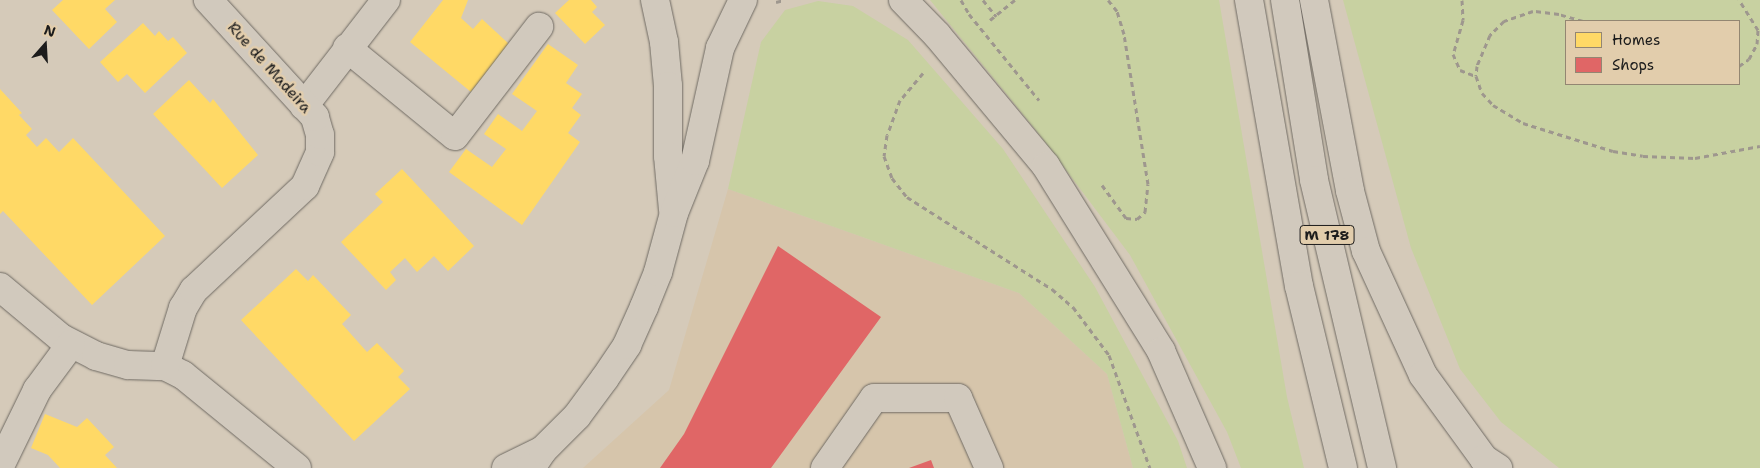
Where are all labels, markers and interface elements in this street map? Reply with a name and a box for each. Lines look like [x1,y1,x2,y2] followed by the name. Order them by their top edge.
[224,19,314,117] street label: Rue de Madeira
[20,20,70,70] north arrow
[1565,20,1740,85] legend
[42,21,58,41] text: N
[1612,30,1660,50] text: Homes
[1612,55,1654,75] text: Shops
[1300,224,1354,246] road number: M 178

